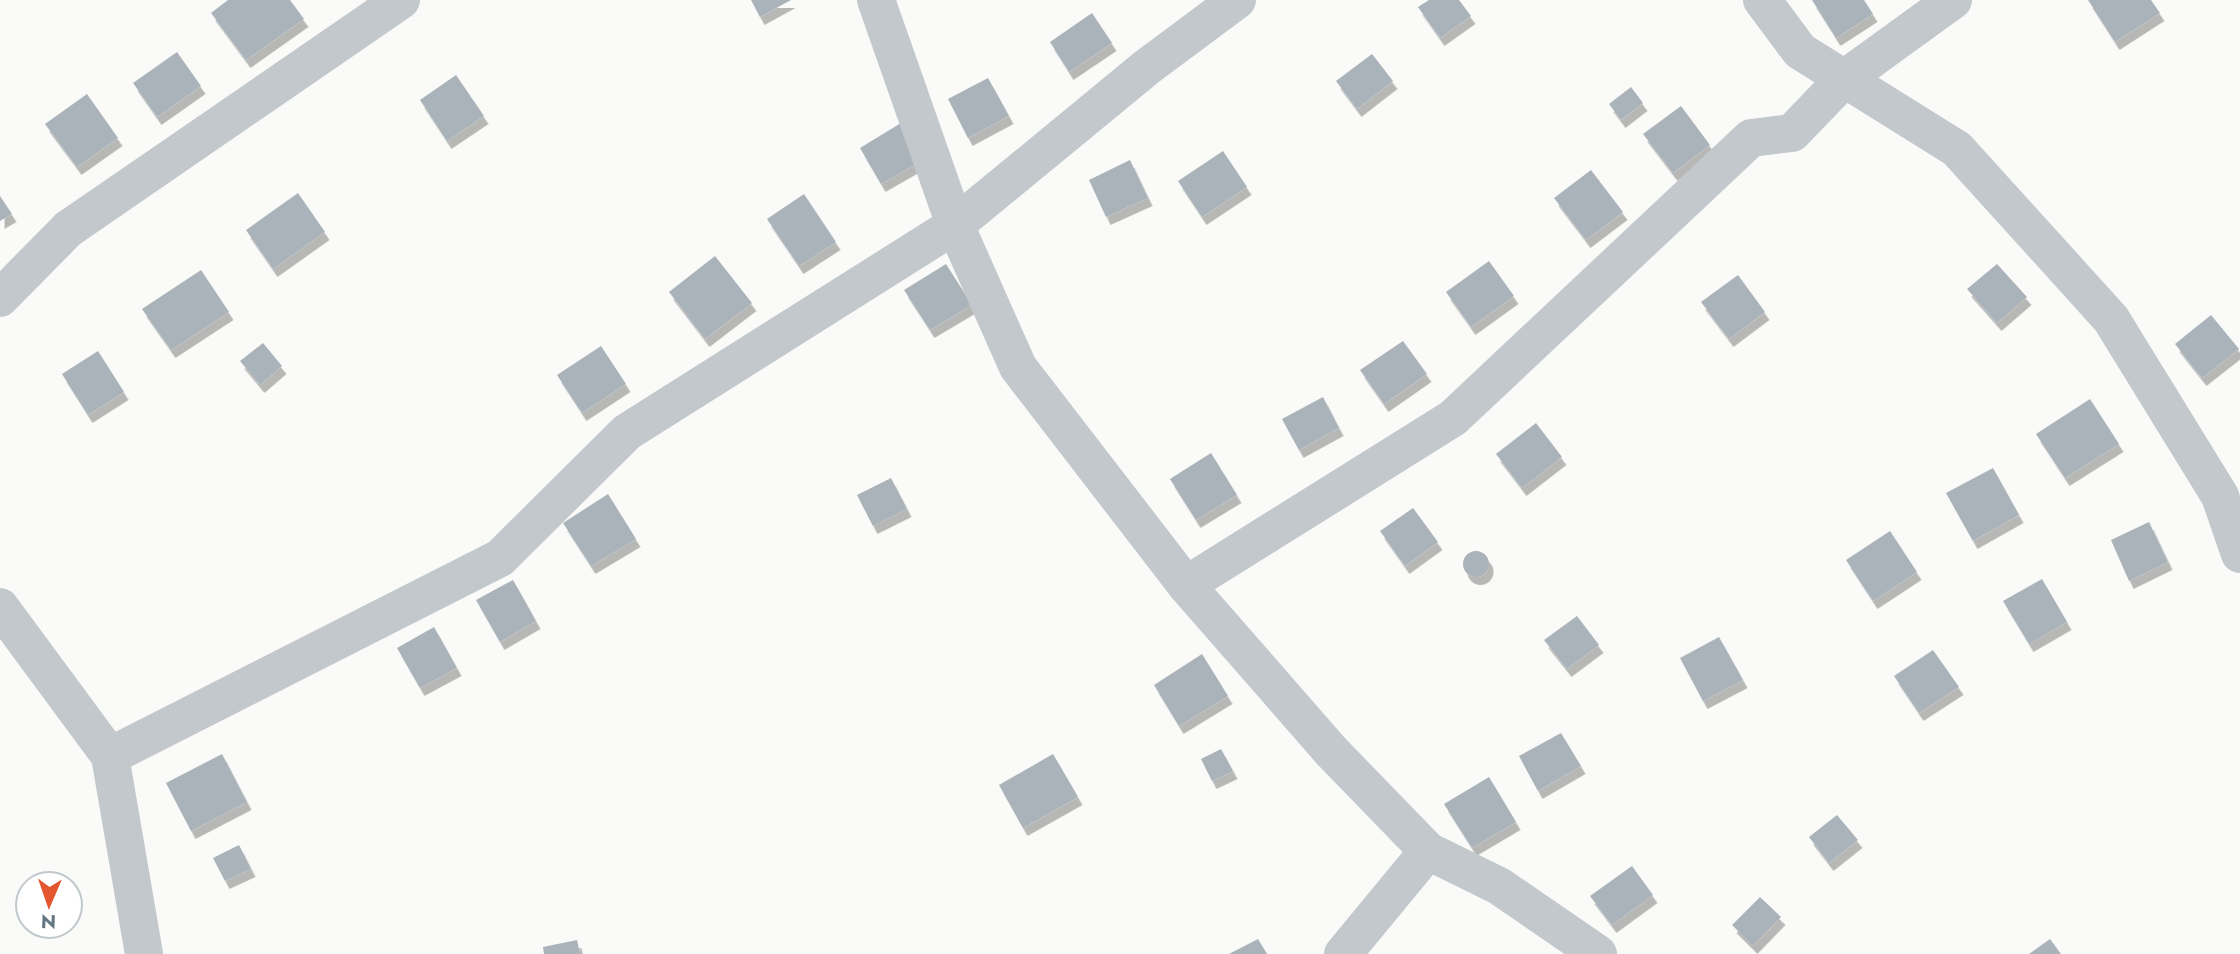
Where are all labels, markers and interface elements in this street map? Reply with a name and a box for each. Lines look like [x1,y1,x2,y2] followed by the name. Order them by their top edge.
[14,870,84,940] north arrow
[40,908,56,935] text: N

